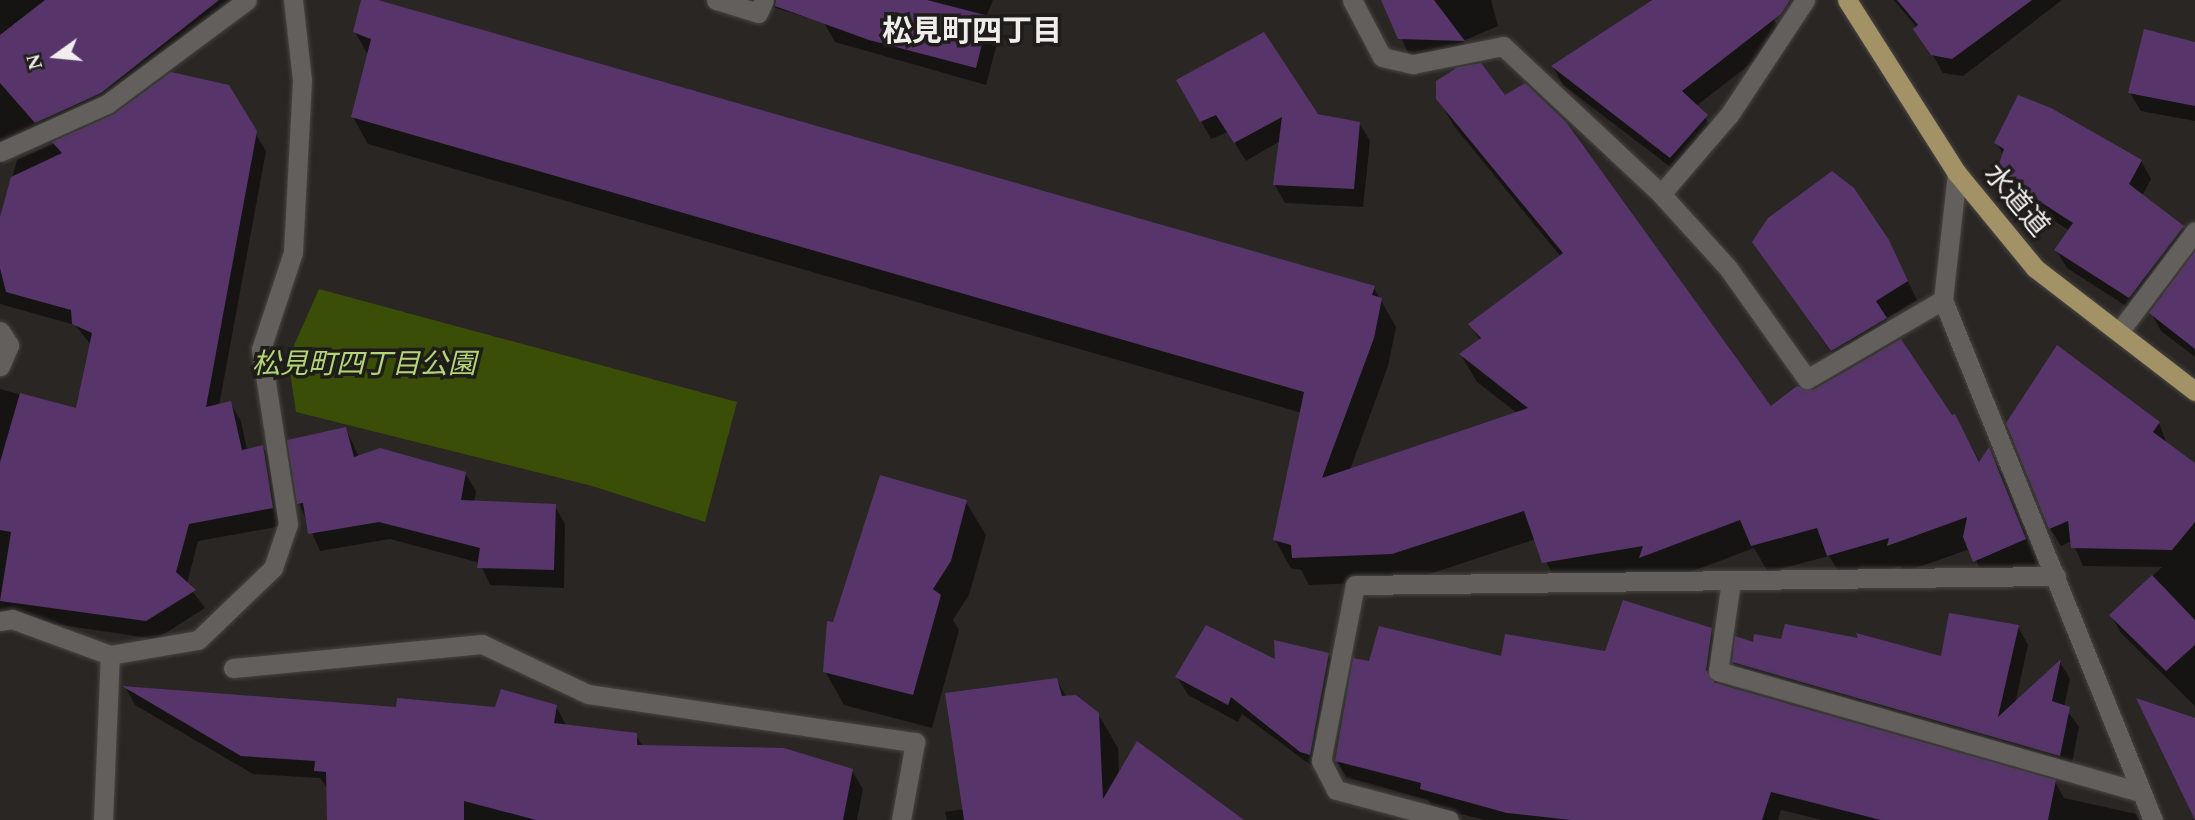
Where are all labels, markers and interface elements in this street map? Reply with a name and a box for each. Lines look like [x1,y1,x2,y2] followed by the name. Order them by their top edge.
[882,14,1062,50] district label: 松見町四丁目
[21,21,91,91] north arrow
[19,50,51,73] text: N
[1976,158,2056,244] street label: 水道道
[252,348,476,382] park label: 松見町四丁目公園

